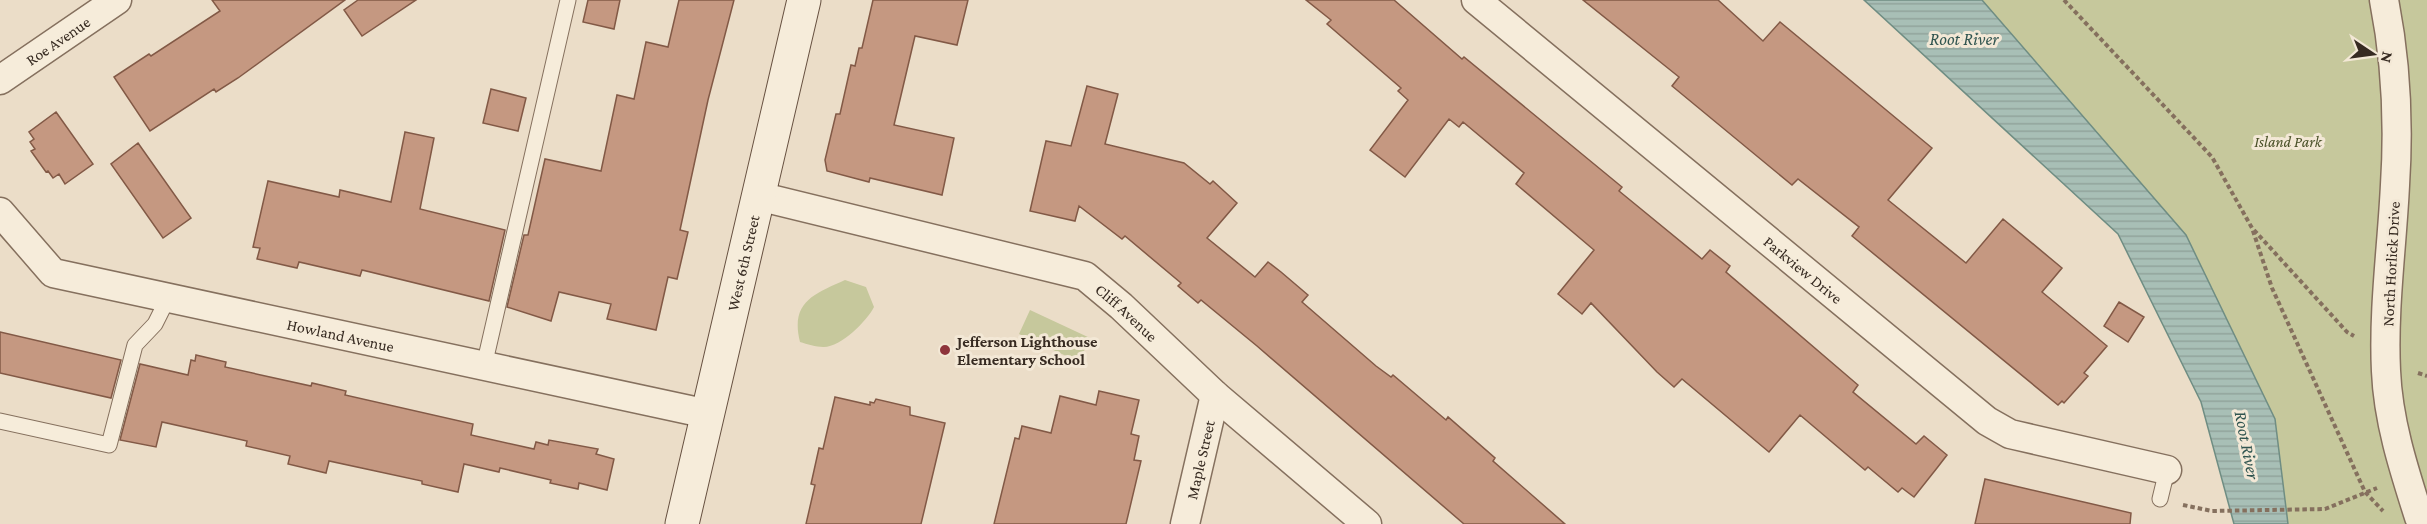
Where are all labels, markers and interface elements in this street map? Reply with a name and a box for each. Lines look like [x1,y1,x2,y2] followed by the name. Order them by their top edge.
[23,13,93,68] street label: Roe Avenue
[2343,24,2403,84] north arrow
[1929,29,1999,49] water label: Root River
[2378,50,2397,65] text: N
[2254,133,2323,150] park label: Island Park
[2379,201,2403,327] street label: North Horlick Drive
[723,213,762,313] street label: West 6th Street
[1761,232,1846,307] street label: Parkview Drive
[1092,280,1161,345] street label: Cliff Avenue
[286,315,396,355] street label: Howland Avenue
[955,333,1098,368] place label: Jefferson Lighthouse Elementary School
[938,343,952,357] marker: Jefferson Lighthouse Elementary School
[2231,409,2264,482] water label: Root River
[1183,418,1218,501] street label: Maple Street

